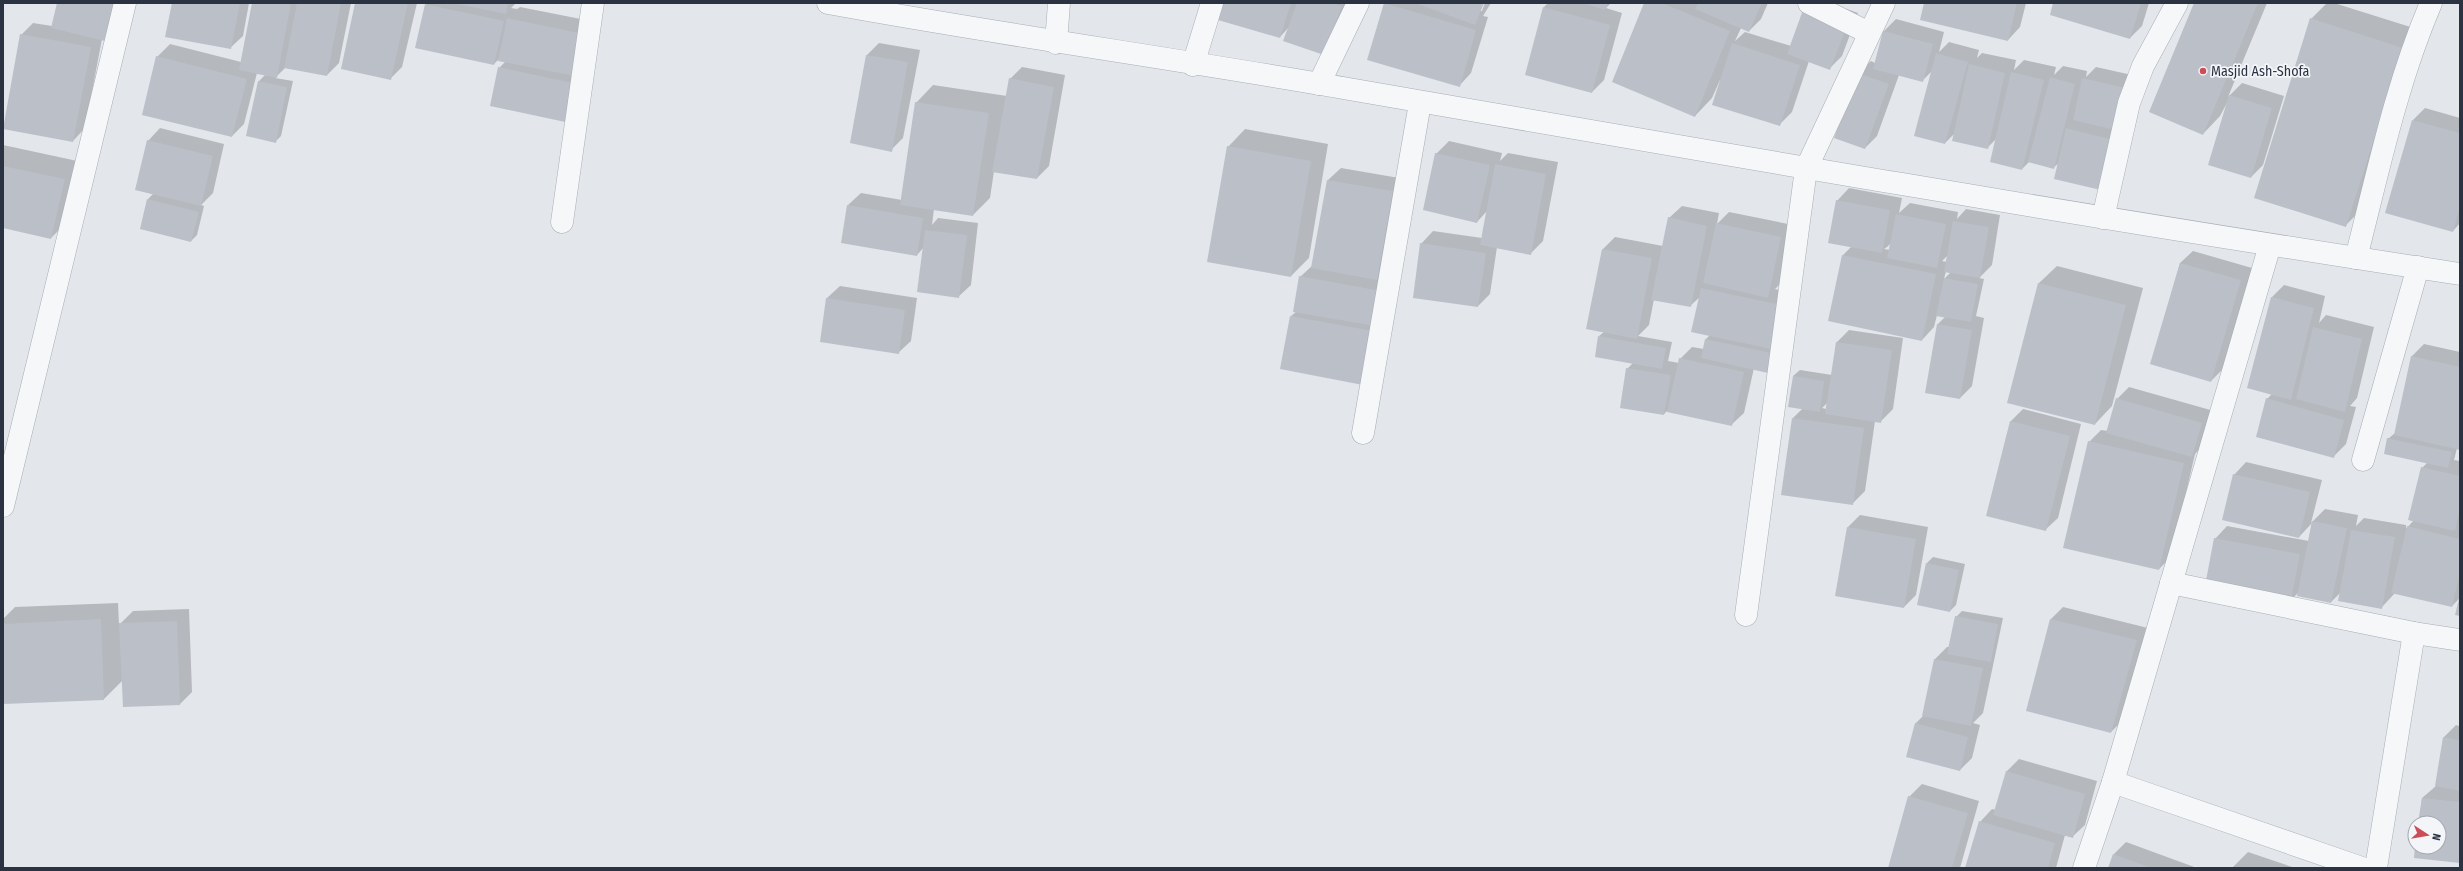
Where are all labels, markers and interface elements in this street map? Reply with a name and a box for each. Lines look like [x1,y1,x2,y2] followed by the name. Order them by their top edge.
[2211,63,2310,80] place label: Masjid Ash-Shofa
[2198,66,2208,76] marker: Masjid Ash-Shofa
[2407,815,2447,855] north arrow
[2429,832,2443,842] text: N

